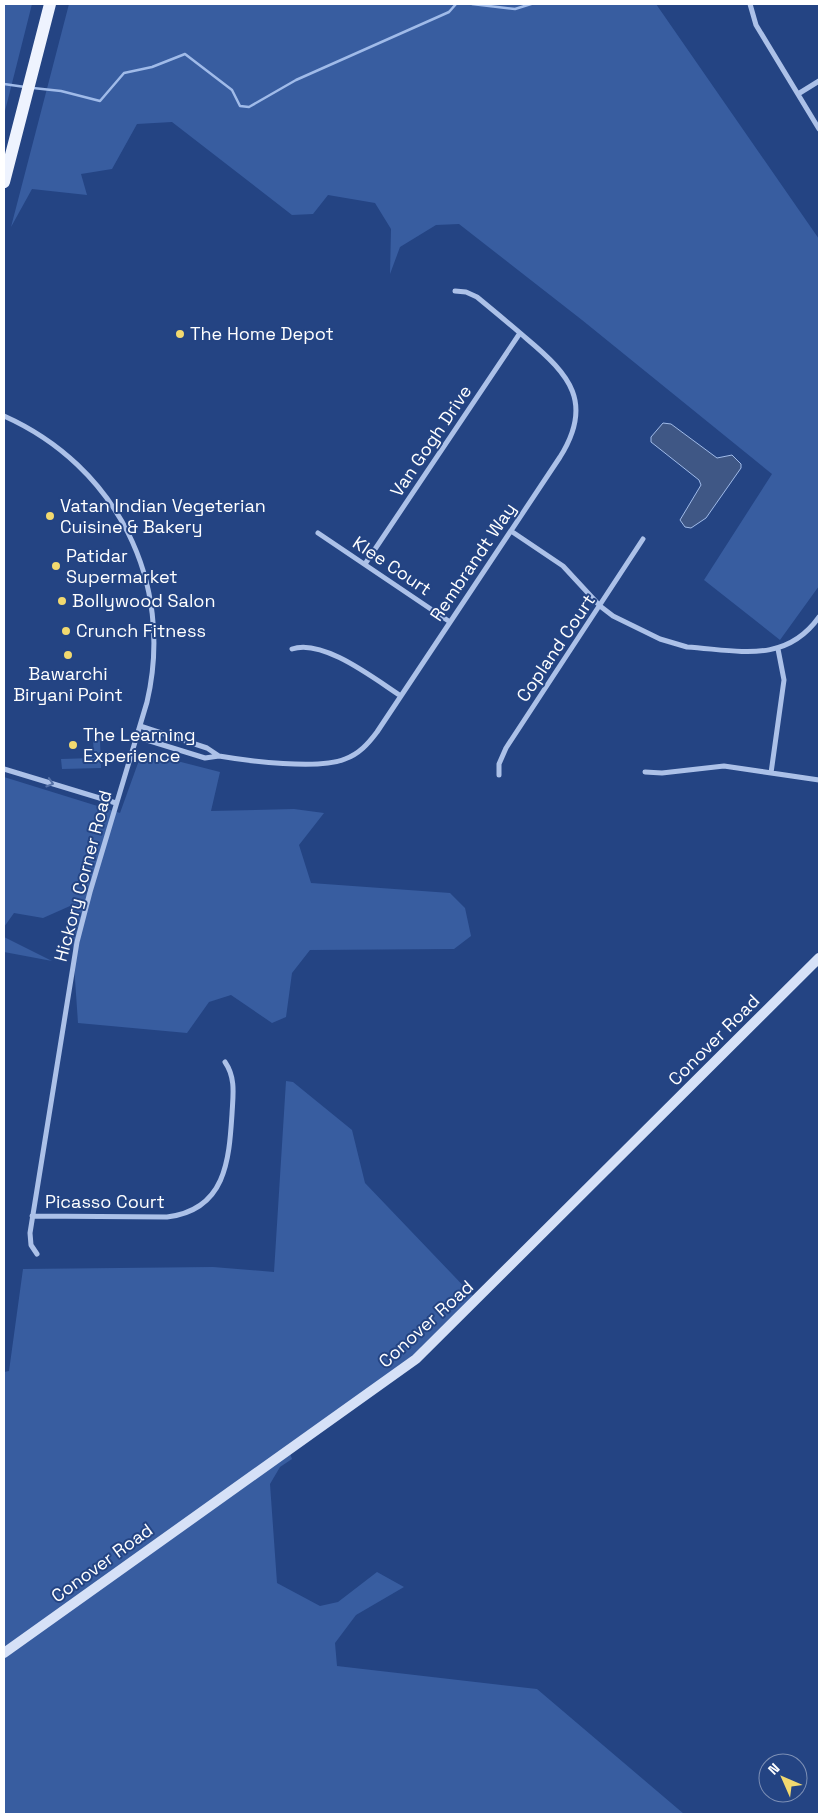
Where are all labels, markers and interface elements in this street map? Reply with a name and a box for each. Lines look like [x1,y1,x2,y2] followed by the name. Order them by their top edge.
[190,322,334,345] place label: The Home Depot
[174,328,186,340] marker: The Home Depot
[385,380,476,501] street label: Van Gogh Drive
[60,494,266,538] place label: Vatan Indian Vegeterian Cuisine & Bakery
[424,498,521,625] street label: Rembrandt Way
[44,510,56,522] marker: Vatan Indian Vegeterian Cuisine & Bakery
[349,531,436,600] street label: Klee Court
[66,544,178,588] place label: Patidar Supermarket
[50,560,62,572] marker: Patidar Supermarket
[72,589,216,612] place label: Bollywood Salon
[511,589,600,706] street label: Copland Court
[56,595,68,607] marker: Bollywood Salon
[76,619,206,642] place label: Crunch Fitness
[60,625,72,637] marker: Crunch Fitness
[62,649,74,661] marker: Bawarchi Biryani Point
[13,662,123,706] place label: Bawarchi Biryani Point
[83,723,196,767] place label: The Learning Experience
[67,739,79,751] marker: The Learning Experience
[46,778,54,788] one-way arrow
[49,788,116,964] street label: Hickory Corner Road
[663,989,764,1090] street label: Conover Road
[45,1190,165,1213] street label: Picasso Court
[373,1275,478,1372] street label: Conover Road
[46,1518,157,1607] street label: Conover Road
[758,1753,808,1803] north arrow
[764,1759,783,1778] text: N

